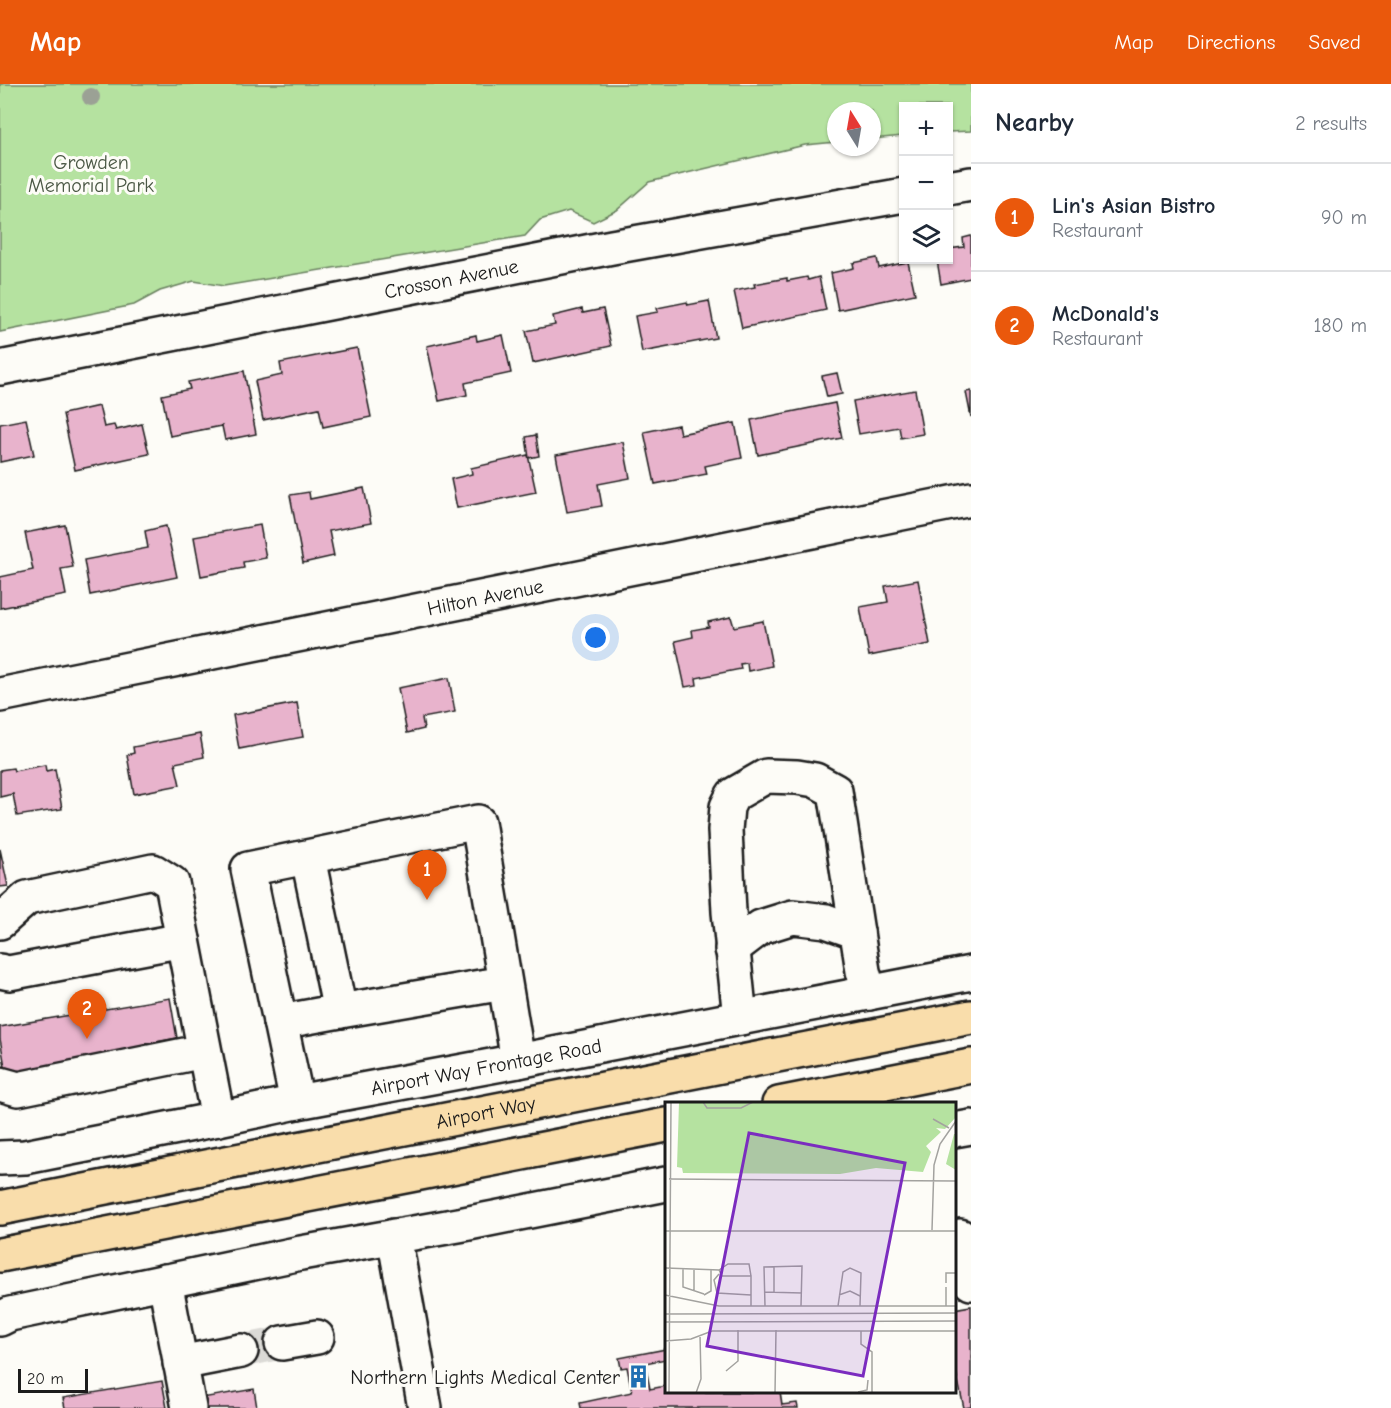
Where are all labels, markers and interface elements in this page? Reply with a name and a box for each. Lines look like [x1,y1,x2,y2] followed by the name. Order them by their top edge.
[30,26,81,58] text: Map
[1114,30,1154,54] text: Map
[1187,30,1276,54] text: Directions
[1309,30,1361,54] text: Saved
[827,102,881,156] north arrow
[899,102,953,264] map controls
[899,102,953,156] button: +
[995,108,1074,138] text: Nearby
[1295,112,1367,135] text: 2 results
[28,151,154,197] park label: Growden Memorial Park
[899,156,953,210] button: −
[1052,193,1215,219] text: Lin's Asian Bistro
[1011,206,1018,229] text: 1
[1321,206,1367,229] text: 90 m
[899,210,953,264] button: layers
[1052,219,1142,242] text: Restaurant
[382,255,520,304] street label: Crosson Avenue
[1052,301,1159,327] text: McDonald's
[1010,314,1019,337] text: 2
[1313,314,1367,337] text: 180 m
[1052,327,1142,350] text: Restaurant
[425,575,545,620] street label: Hilton Avenue
[581,623,610,652] your location
[408,850,446,900] pin: 1
[68,990,106,1039] pin: 2
[369,1034,604,1100] street label: Airport Way Frontage Road
[434,1092,538,1134] street label: Airport Way
[665,1102,956,1393] inset map
[625,1364,651,1390] building icon: Northern Lights Medical Center
[18,1366,88,1394] scale bar
[350,1366,620,1389] place label: Northern Lights Medical Center
[27,1370,64,1388] text: 20 m

